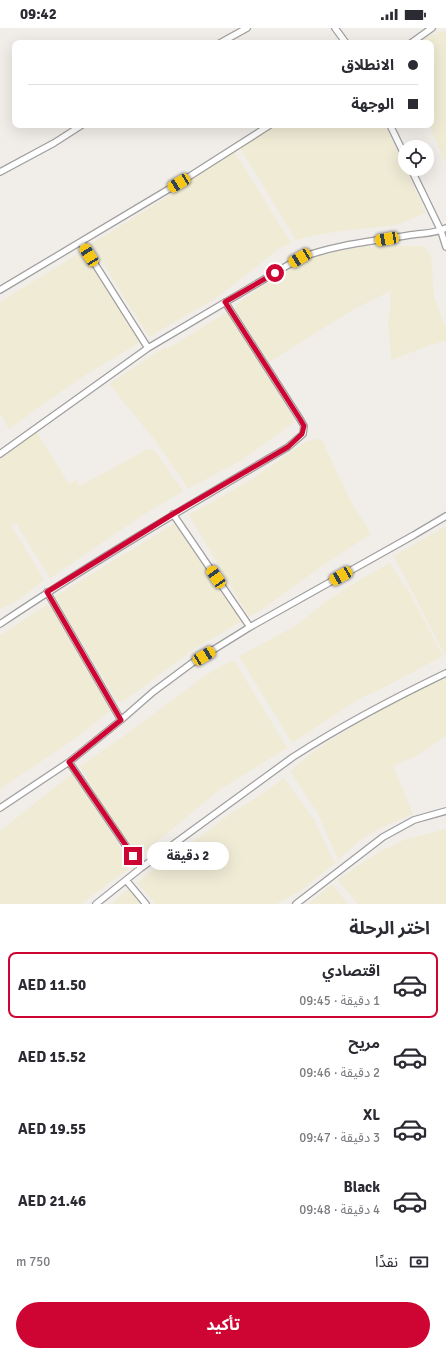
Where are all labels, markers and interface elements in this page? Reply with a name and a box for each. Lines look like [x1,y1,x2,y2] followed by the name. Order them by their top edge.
[20,5,57,23] text: 09:42
[342,56,394,74] text: الانطلاق
[351,95,394,113] text: الوجهة
[398,140,434,176] map controls
[398,140,434,176] button: locate
[166,172,192,194] car
[374,231,400,247] car
[78,242,100,268] car
[287,247,313,269] car
[266,264,284,282] route start
[204,564,228,590] car
[328,565,354,587] car
[191,645,217,667] car
[147,842,229,870] callout: 2 دقيقة
[124,847,142,865] route end
[167,848,209,864] text: 2 دقيقة
[349,917,430,939] text: اختر الرحلة
[322,962,380,980] text: اقتصادي
[392,967,428,1003] icon: car
[18,976,86,994] text: AED 11.50
[299,993,380,1009] text: 1 دقيقة · 09:45
[348,1034,380,1052] text: مريح
[392,1039,428,1075] icon: car
[18,1048,86,1066] text: AED 15.52
[299,1065,380,1081] text: 2 دقيقة · 09:46
[363,1106,380,1124] text: XL
[392,1111,428,1147] icon: car
[18,1120,86,1138] text: AED 19.55
[299,1130,380,1146] text: 3 دقيقة · 09:47
[343,1178,380,1196] text: Black
[392,1183,428,1219] icon: car
[18,1192,86,1210] text: AED 21.46
[299,1202,380,1218] text: 4 دقيقة · 09:48
[408,1251,430,1273] icon: cash
[375,1253,398,1271] text: نقدًا
[16,1254,50,1270] text: 750 m
[16,1302,430,1348] button: تأكيد

